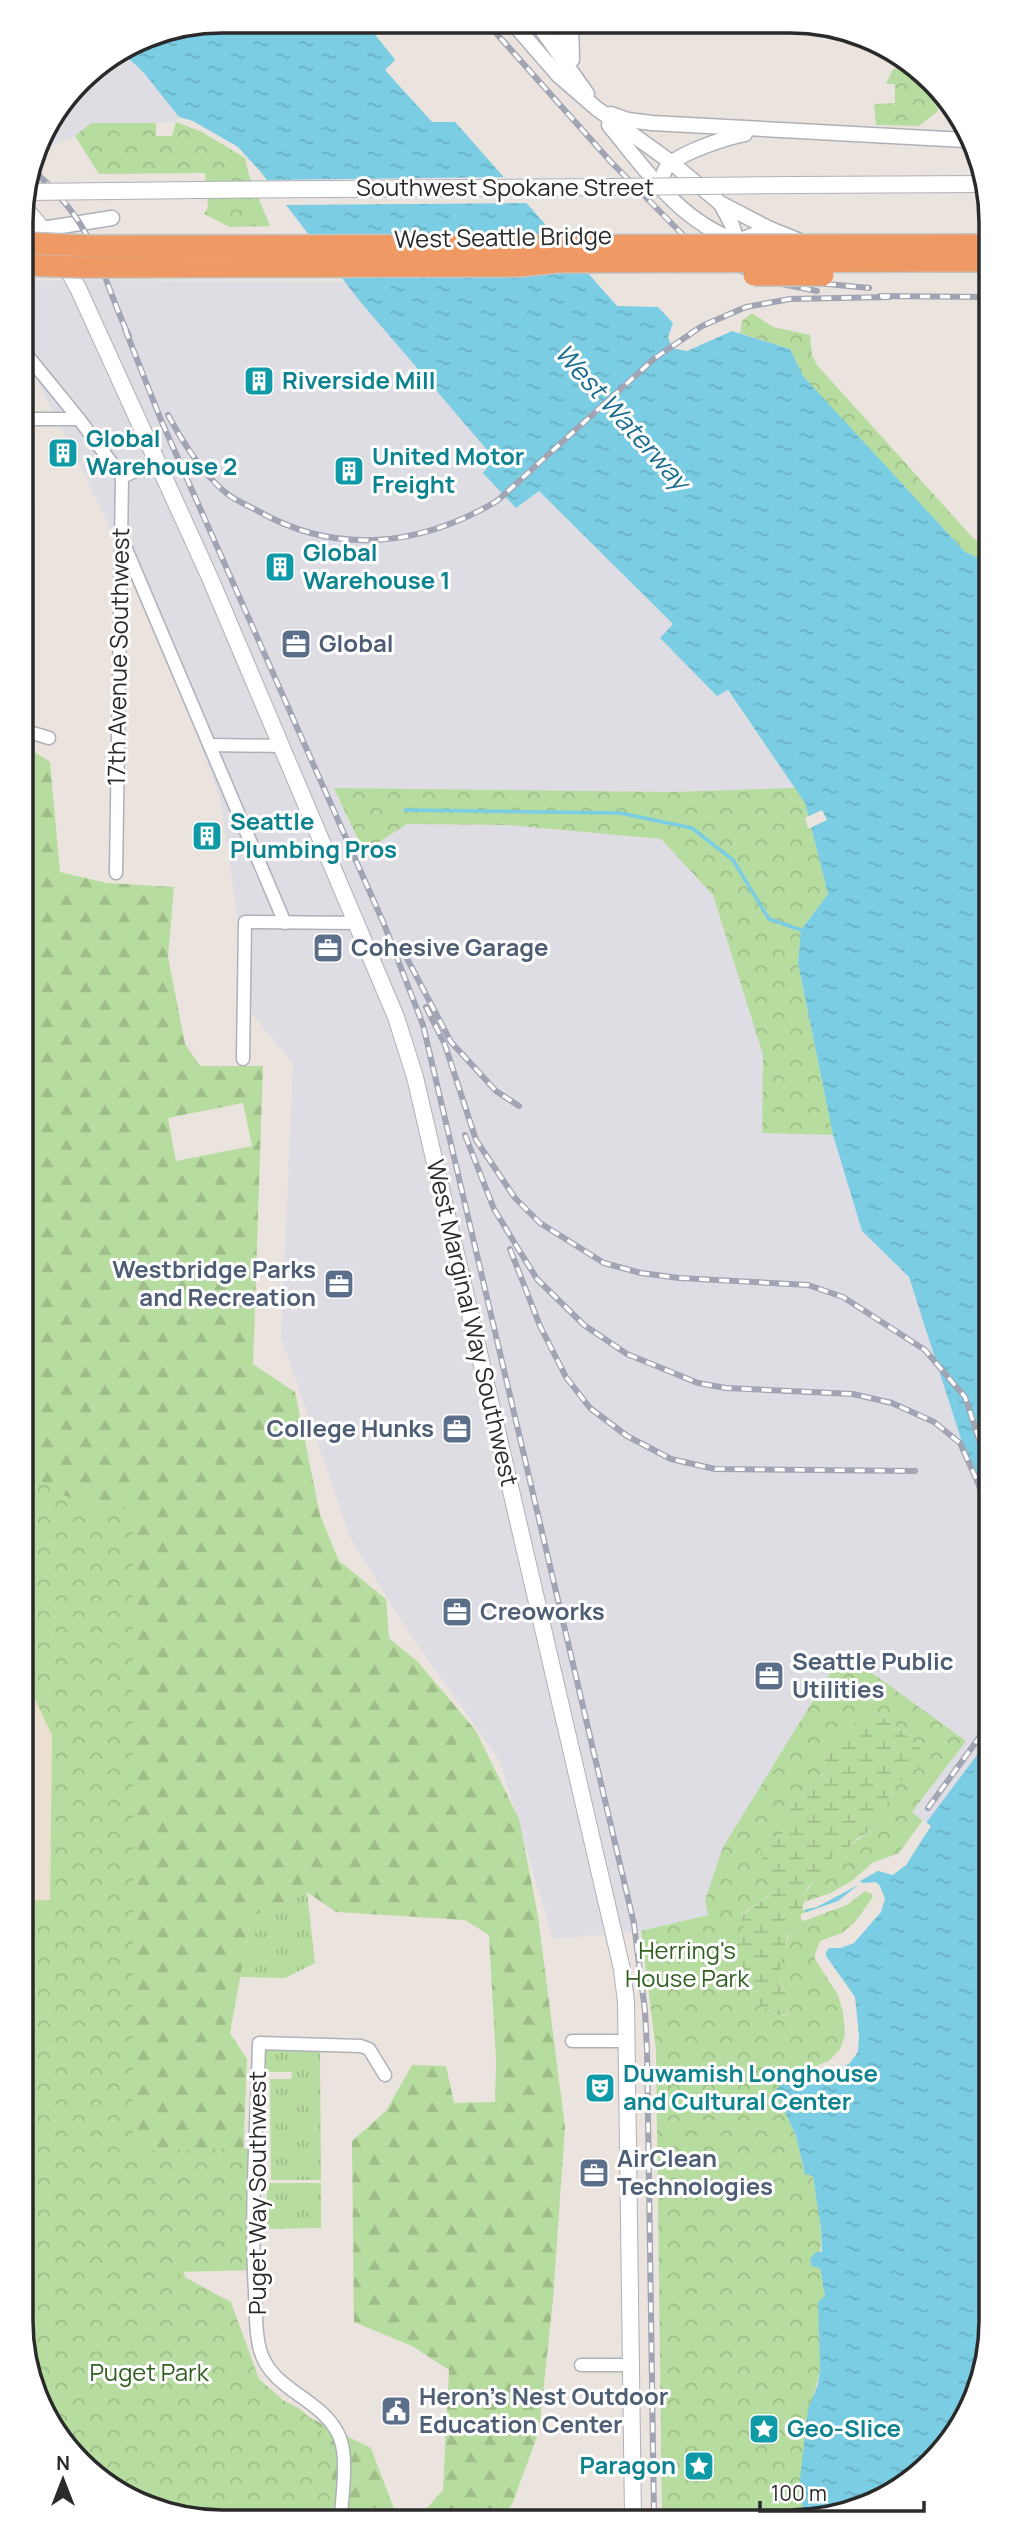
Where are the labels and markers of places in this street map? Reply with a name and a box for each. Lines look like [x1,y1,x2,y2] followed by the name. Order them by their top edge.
[282,363,435,396] place label: Riverside Mill
[242,364,276,398] building icon: Riverside Mill
[86,421,237,482] place label: Global Warehouse 2
[46,436,80,470] building icon: Global Warehouse 2
[372,439,524,500] place label: United Motor Freight
[332,454,366,488] building icon: United Motor Freight
[303,535,451,596] place label: Global Warehouse 1
[263,550,297,584] building icon: Global Warehouse 1
[319,626,393,659] place label: Global
[279,627,313,661] office icon: Global
[230,804,397,865] place label: Seattle Plumbing Pros
[190,819,224,853] building icon: Seattle Plumbing Pros
[351,930,549,963] place label: Cohesive Garage
[311,931,345,965] office icon: Cohesive Garage
[112,1252,316,1313] place label: Westbridge Parks and Recreation
[322,1267,356,1301] office icon: Westbridge Parks and Recreation
[266,1411,434,1444] place label: College Hunks
[440,1412,474,1446] office icon: College Hunks
[480,1594,605,1627] place label: Creoworks
[440,1595,474,1629] office icon: Creoworks
[792,1644,954,1705] place label: Seattle Public Utilities
[752,1659,786,1693] office icon: Seattle Public Utilities
[623,2056,878,2117] place label: Duwamish Longhouse and Cultural Center
[583,2071,617,2105] theatre icon: Duwamish Longhouse and Cultural Center
[617,2141,773,2202] place label: AirClean Technologies
[577,2156,611,2190] office icon: AirClean Technologies
[419,2379,668,2440] place label: Heron's Nest Outdoor Education Center
[379,2394,413,2428] public building icon: Heron's Nest Outdoor Education Center
[787,2411,901,2444] place label: Geo-Slice
[747,2412,781,2446] place icon: Geo-Slice
[579,2448,676,2481] place label: Paragon
[682,2449,716,2483] place icon: Paragon

